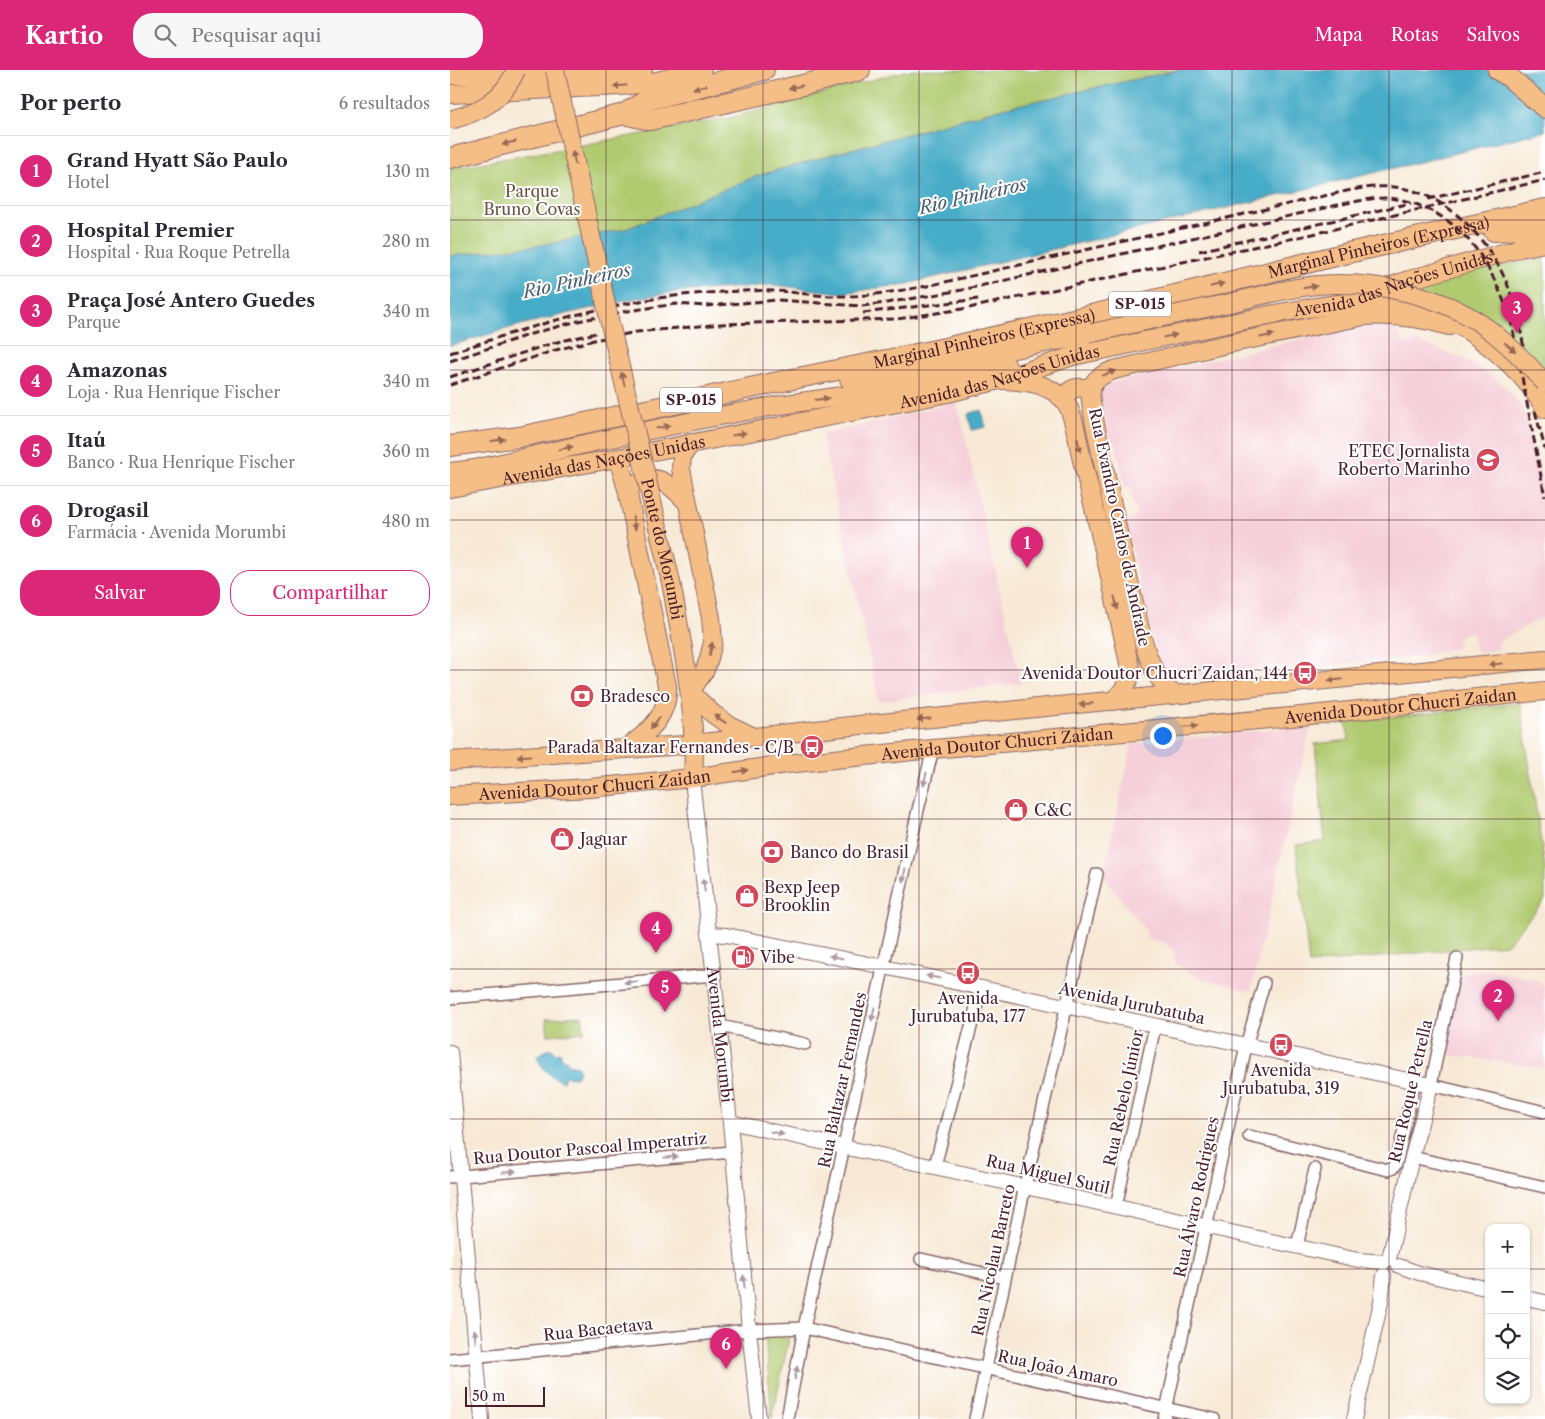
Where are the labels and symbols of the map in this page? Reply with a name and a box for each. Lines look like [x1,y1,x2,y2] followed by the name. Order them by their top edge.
[611,82,627,90] one-way arrow
[788,83,803,91] one-way arrow
[693,84,708,92] one-way arrow
[501,139,516,147] one-way arrow
[570,150,578,165] one-way arrow
[915,173,1029,220] water label: Rio Pinheiros
[483,181,581,219] park label: Parque Bruno Covas
[1266,212,1491,282] street label: Marginal Pinheiros (Expressa)
[1291,246,1495,321] street label: Avenida das Nações Unidas
[519,259,633,304] water label: Rio Pinheiros
[1210,281,1225,289] one-way arrow
[1303,282,1319,290] one-way arrow
[1109,292,1171,316] road number: SP-015
[1501,292,1533,333] pin: 3
[871,304,1097,372] street label: Marginal Pinheiros (Expressa)
[1162,332,1177,340] one-way arrow
[1259,332,1274,340] one-way arrow
[897,341,1101,413] street label: Avenida das Nações Unidas
[1504,341,1516,352] one-way arrow
[1102,369,1117,377] one-way arrow
[619,371,627,386] one-way arrow
[660,388,722,412] road number: SP-015
[815,395,831,403] one-way arrow
[1085,406,1155,648] street label: Rua Evandro Carlos de Andrade
[655,423,671,431] one-way arrow
[731,429,747,437] one-way arrow
[499,431,707,489] street label: Avenida das Nações Unidas
[491,436,507,444] one-way arrow
[1075,437,1083,452] one-way arrow
[1338,441,1471,479] place label: ETEC Jornalista Roberto Marinho
[559,444,574,452] one-way arrow
[1475,447,1501,473] school or university icon: ETEC Jornalista Roberto Marinho
[637,476,688,621] street label: Ponte do Morumbi
[630,515,638,530] one-way arrow
[1011,527,1043,568] pin: 1
[1112,595,1120,610] one-way arrow
[707,642,715,657] one-way arrow
[1292,660,1318,686] bus stop icon: Avenida Doutor Chucri Zaidan, 144
[1488,660,1504,668] one-way arrow
[1021,663,1288,683] place label: Avenida Doutor Chucri Zaidan, 144
[1326,676,1342,684] one-way arrow
[569,683,595,709] bank icon: Bradesco
[1283,684,1517,728] street label: Avenida Doutor Chucri Zaidan
[600,686,670,706] place label: Bradesco
[1078,700,1094,708] one-way arrow
[713,714,726,723] one-way arrow
[916,715,932,723] one-way arrow
[650,716,661,729] one-way arrow
[1183,721,1199,729] one-way arrow
[879,723,1114,764] street label: Avenida Doutor Chucri Zaidan
[1150,723,1176,749] your location
[799,734,825,760] bus stop icon: Parada Baltazar Fernandes - C/B
[547,737,794,757] place label: Parada Baltazar Fernandes - C/B
[516,752,532,760] one-way arrow
[477,765,712,804] street label: Avenida Doutor Chucri Zaidan
[734,767,750,775] one-way arrow
[921,772,929,787] one-way arrow
[1003,797,1029,823] shop icon: C&C
[1034,800,1072,820] place label: C&C
[549,826,575,852] shop icon: Jaguar
[577,829,628,849] place label: Jaguar
[759,839,785,865] bank icon: Banco do Brasil
[790,842,909,862] place label: Banco do Brasil
[900,867,908,883] one-way arrow
[700,877,708,893] one-way arrow
[764,877,840,915] place label: Bexp Jeep Brooklin
[734,883,760,909] shop icon: Bexp Jeep Brooklin
[640,912,672,953] pin: 4
[730,944,756,970] fuel station icon: Vibe
[759,947,795,967] place label: Vibe
[829,953,844,961] one-way arrow
[955,960,981,986] bus stop icon: Avenida Jurubatuba, 177
[703,964,738,1104] street label: Avenida Morumbi
[649,971,681,1012] pin: 5
[925,973,941,981] one-way arrow
[623,978,639,986] one-way arrow
[1056,978,1207,1028] street label: Avenida Jurubatuba
[1482,980,1514,1021] pin: 2
[908,988,1025,1026] place label: Avenida Jurubatuba, 177
[814,990,870,1170] street label: Rua Baltazar Fernandes
[869,1007,877,1022] one-way arrow
[1384,1017,1436,1165] street label: Rua Roque Petrella
[1099,1028,1147,1168] street label: Rua Rebelo Júnior
[1268,1032,1294,1058] bus stop icon: Avenida Jurubatuba, 319
[1219,1060,1340,1098] place label: Avenida Jurubatuba, 319
[1169,1115,1223,1279] street label: Rua Álvaro Rodrigues
[472,1128,708,1168] street label: Rua Doutor Pascoal Imperatriz
[770,1129,785,1137] one-way arrow
[984,1150,1112,1198] street label: Rua Miguel Sutil
[663,1153,679,1161] one-way arrow
[502,1168,518,1176] one-way arrow
[967,1182,1019,1338] street label: Rua Nicolau Barreto
[740,1273,748,1289] one-way arrow
[542,1313,654,1345] street label: Rua Bacaetava
[471,1327,479,1343] one-way arrow
[710,1328,742,1369] pin: 6
[996,1345,1120,1391] street label: Rua João Amaro
[792,1365,800,1381] one-way arrow
[465,1384,545,1407] scale bar

